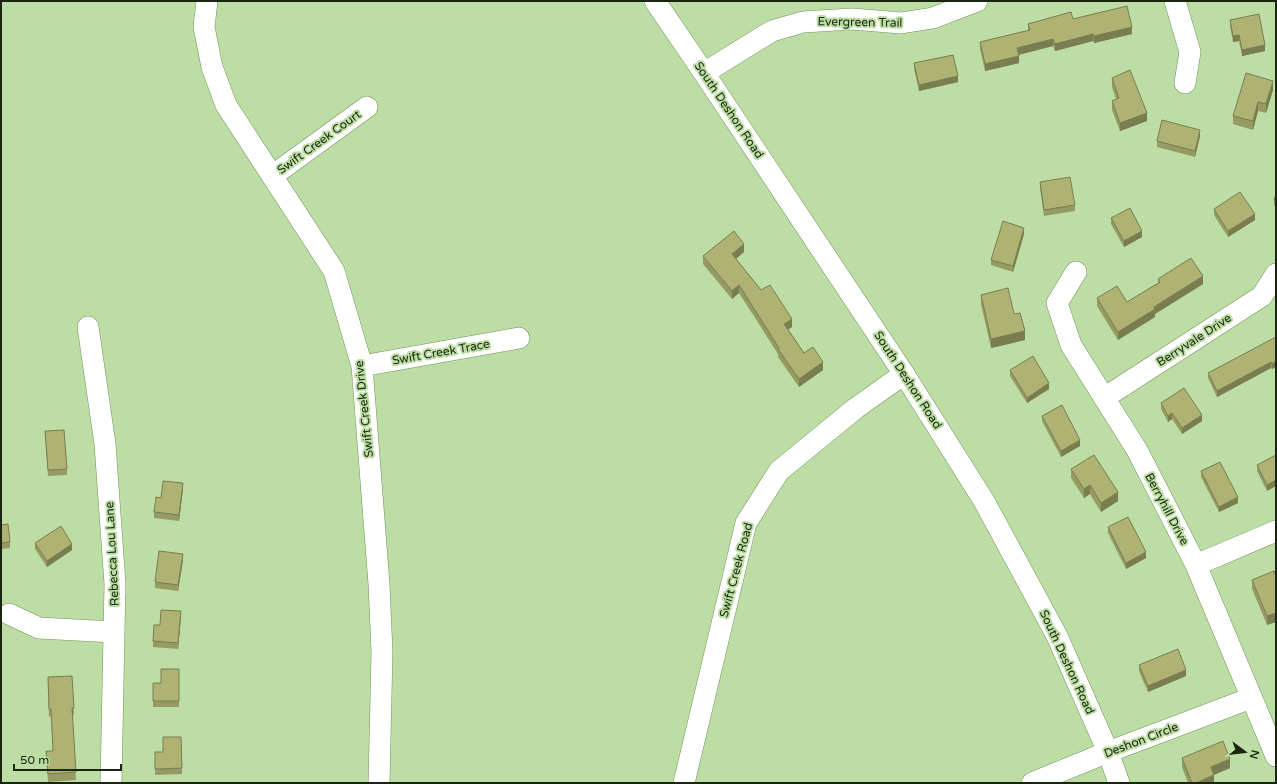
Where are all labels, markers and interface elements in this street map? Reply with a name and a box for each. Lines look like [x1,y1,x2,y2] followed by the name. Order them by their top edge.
[817,14,903,30] street label: Evergreen Trail
[691,59,767,161] street label: South Deshon Road
[275,107,364,177] street label: Swift Creek Court
[1154,311,1234,369] street label: Berryvale Drive
[871,329,945,431] street label: South Deshon Road
[391,337,491,367] street label: Swift Creek Trace
[352,360,376,458] street label: Swift Creek Drive
[1142,471,1192,548] street label: Berryhill Drive
[102,501,122,607] street label: Rebecca Lou Lane
[717,521,755,619] street label: Swift Creek Road
[1037,608,1097,716] street label: South Deshon Road
[1102,719,1180,761] street label: Deshon Circle
[1225,732,1265,772] north arrow
[14,746,121,772] scale bar
[1247,749,1262,760] text: N
[20,753,49,767] text: 50 m

